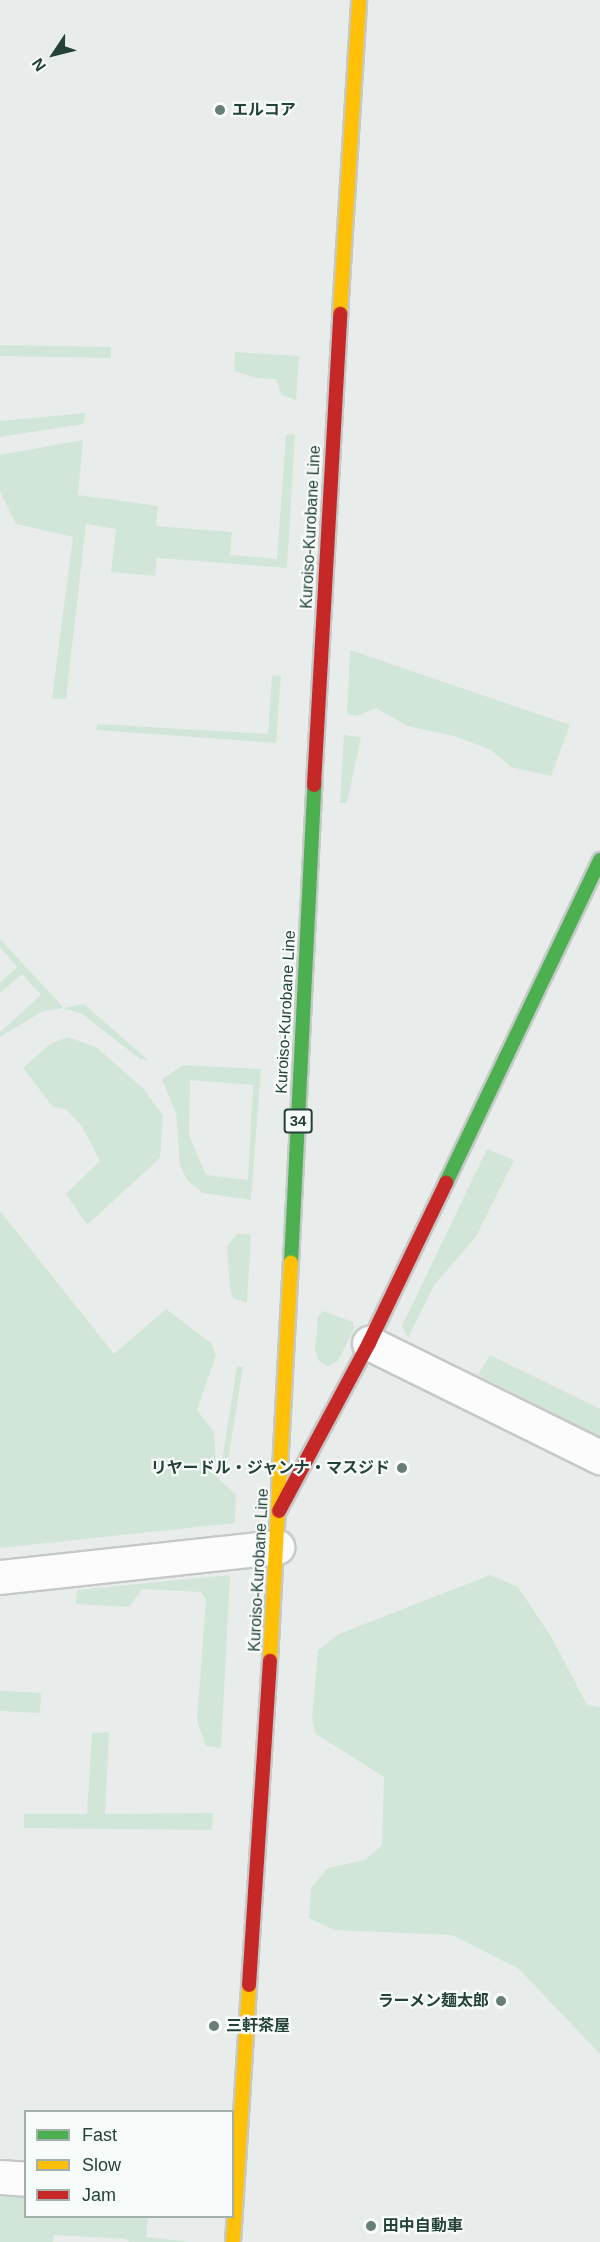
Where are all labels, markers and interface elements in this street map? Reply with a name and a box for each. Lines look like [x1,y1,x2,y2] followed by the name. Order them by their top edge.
[24,24,84,84] north arrow
[29,55,49,74] text: N
[232,100,296,120] place label: エルコア
[213,103,227,117] marker: エルコア
[297,445,325,609] street label: Kuroiso-Kurobane Line
[272,930,300,1094] street label: Kuroiso-Kurobane Line
[283,1109,313,1133] road number: 34
[150,1458,390,1478] place label: リヤードル・ジャンナ・マスジド
[395,1461,409,1475] marker: リヤードル・ジャンナ・マスジド
[245,1488,273,1652] street label: Kuroiso-Kurobane Line
[377,1991,489,2011] place label: ラーメン麺太郎
[494,1994,508,2008] marker: ラーメン麺太郎
[226,2016,290,2036] place label: 三軒茶屋
[207,2019,221,2033] marker: 三軒茶屋
[24,2110,234,2218] legend
[82,2125,117,2145] text: Fast
[82,2155,121,2175] text: Slow
[82,2185,116,2205] text: Jam
[383,2216,463,2236] place label: 田中自動車
[364,2219,378,2233] marker: 田中自動車

